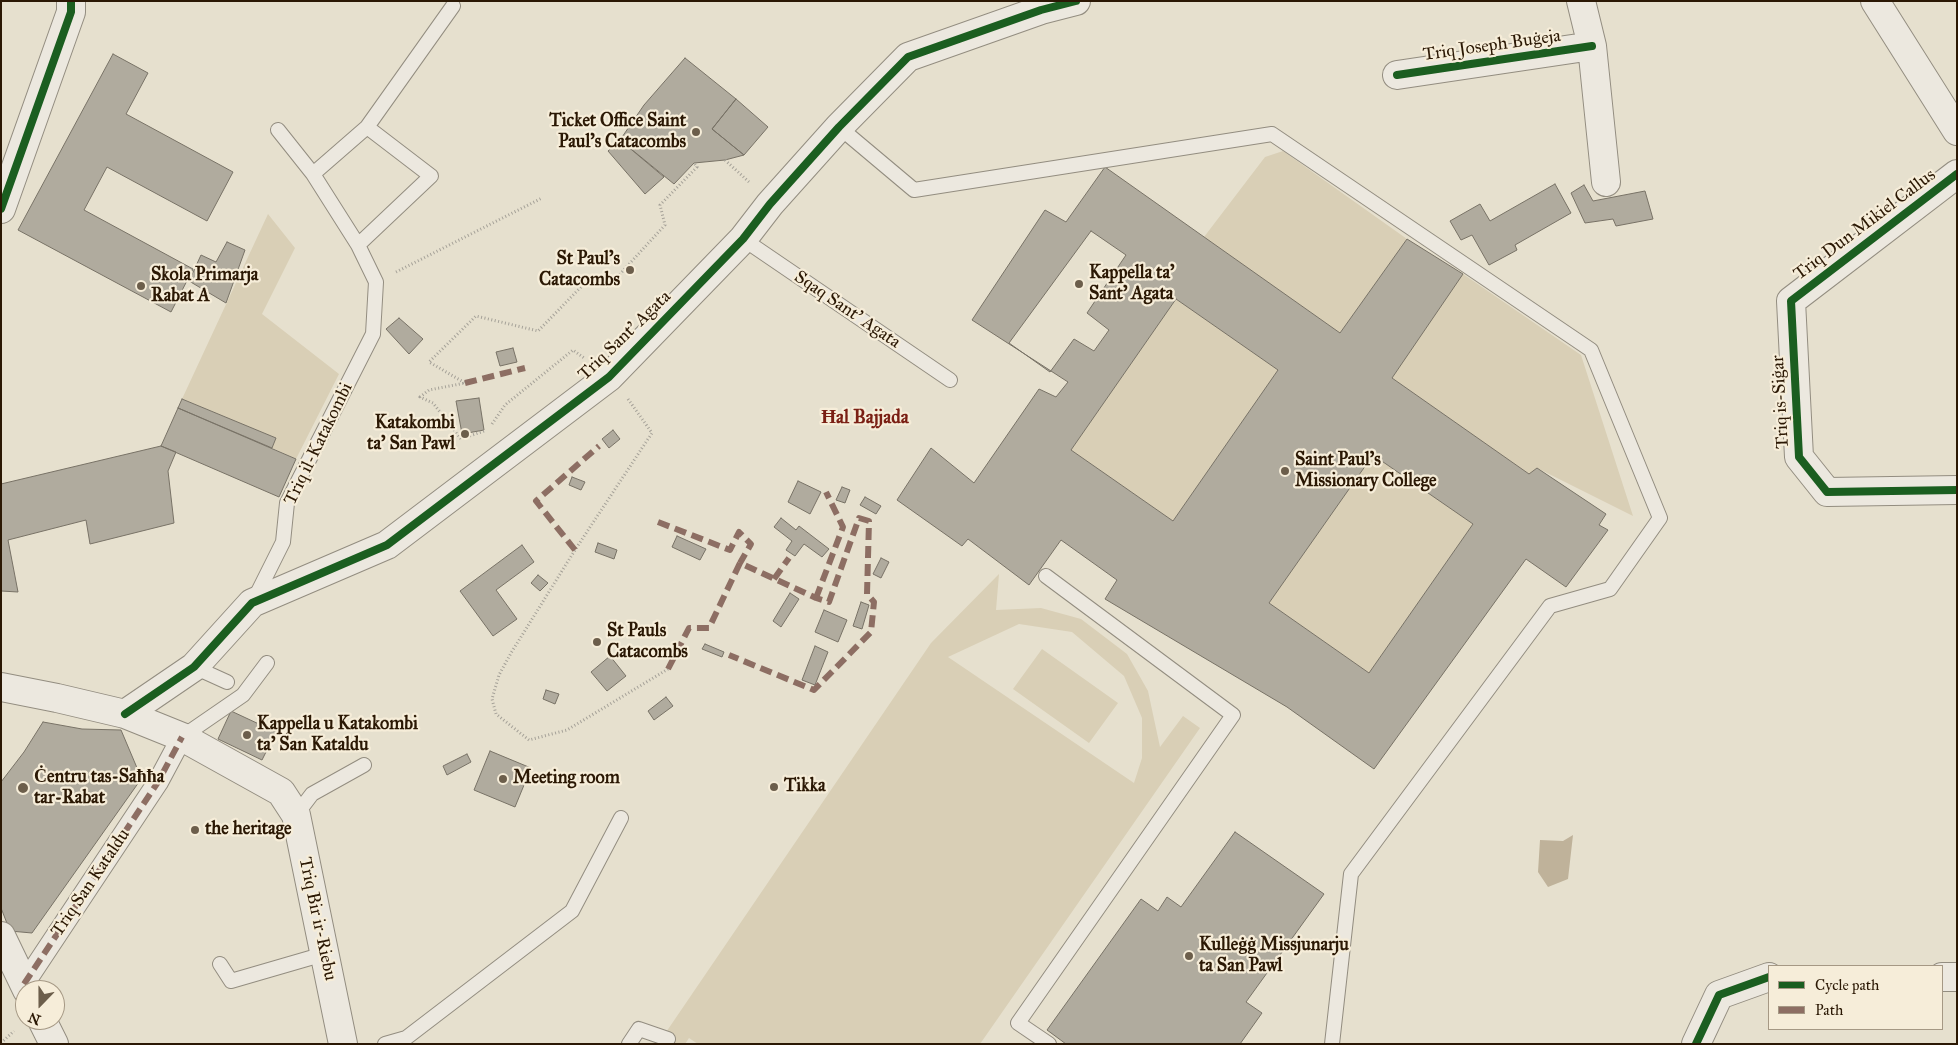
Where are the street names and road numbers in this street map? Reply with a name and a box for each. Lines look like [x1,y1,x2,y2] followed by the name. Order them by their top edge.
[1422,26,1562,66] street label: Triq Joseph Buġeja
[1790,165,1940,285] street label: Triq Dun Mikiel Callus
[790,267,904,353] street label: Sqaq Sant' Agata
[574,286,676,386] street label: Triq Sant' Agata
[1768,355,1794,449] street label: Triq is-Siġar
[280,379,358,509] street label: Triq il-Katakombi
[47,825,135,941] street label: Triq San Kataldu
[293,855,341,983] street label: Triq Bir ir-Riebu

